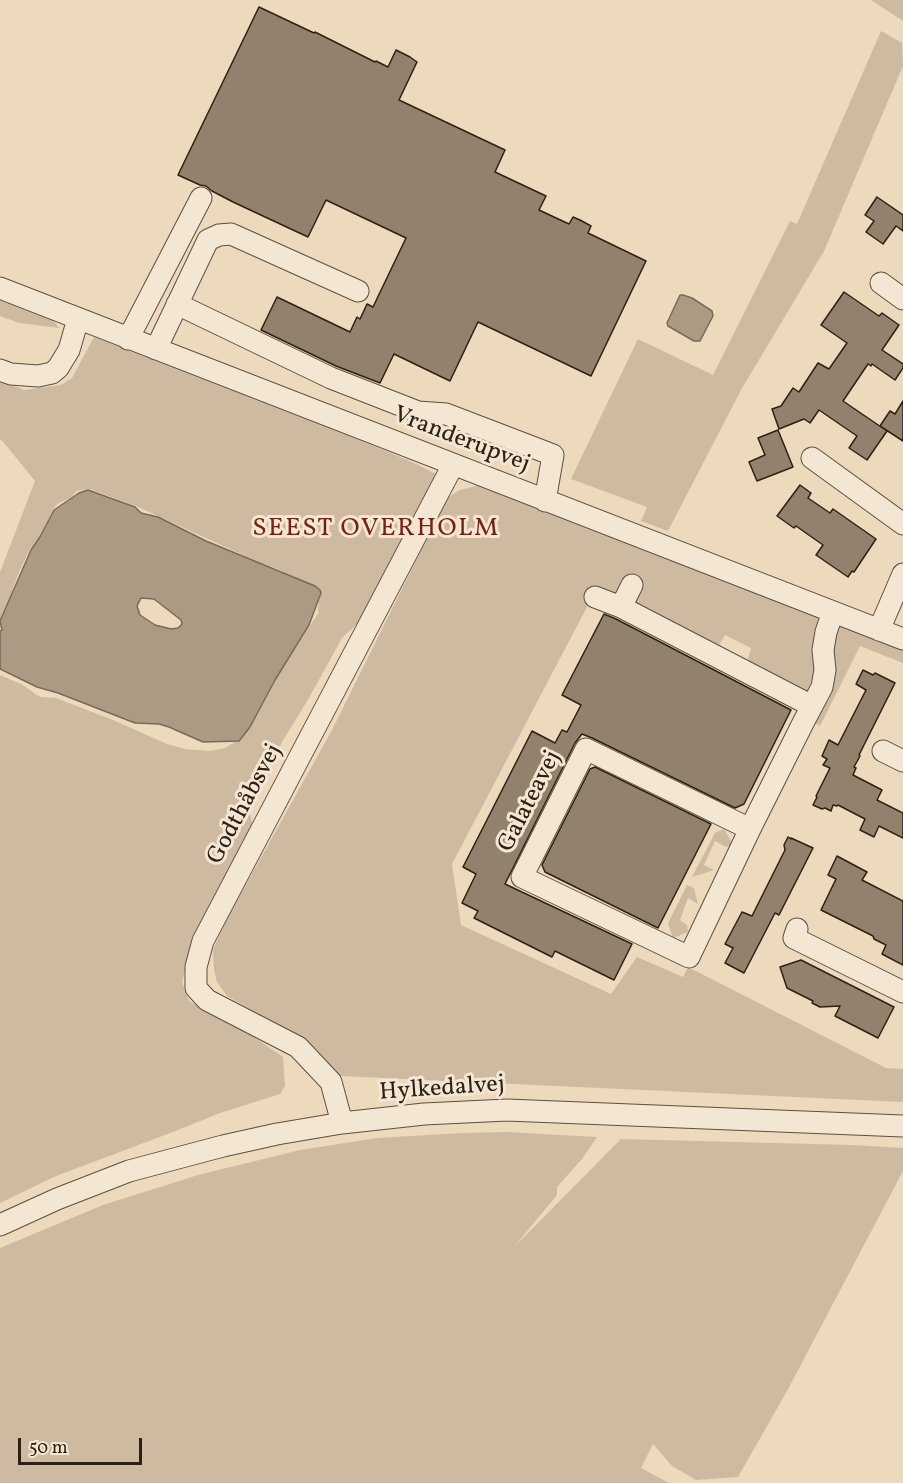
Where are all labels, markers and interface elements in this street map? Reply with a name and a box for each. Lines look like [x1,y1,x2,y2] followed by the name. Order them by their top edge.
[389,402,533,480] street label: Vranderupvej
[252,514,500,546] district label: SEEST OVERHOLM
[202,740,290,870] street label: Godthåbsvej
[493,747,569,857] street label: Galateavej
[378,1071,506,1109] street label: Hylkedalvej
[21,1426,146,1464] scale bar
[29,1436,68,1461] text: 50 m

